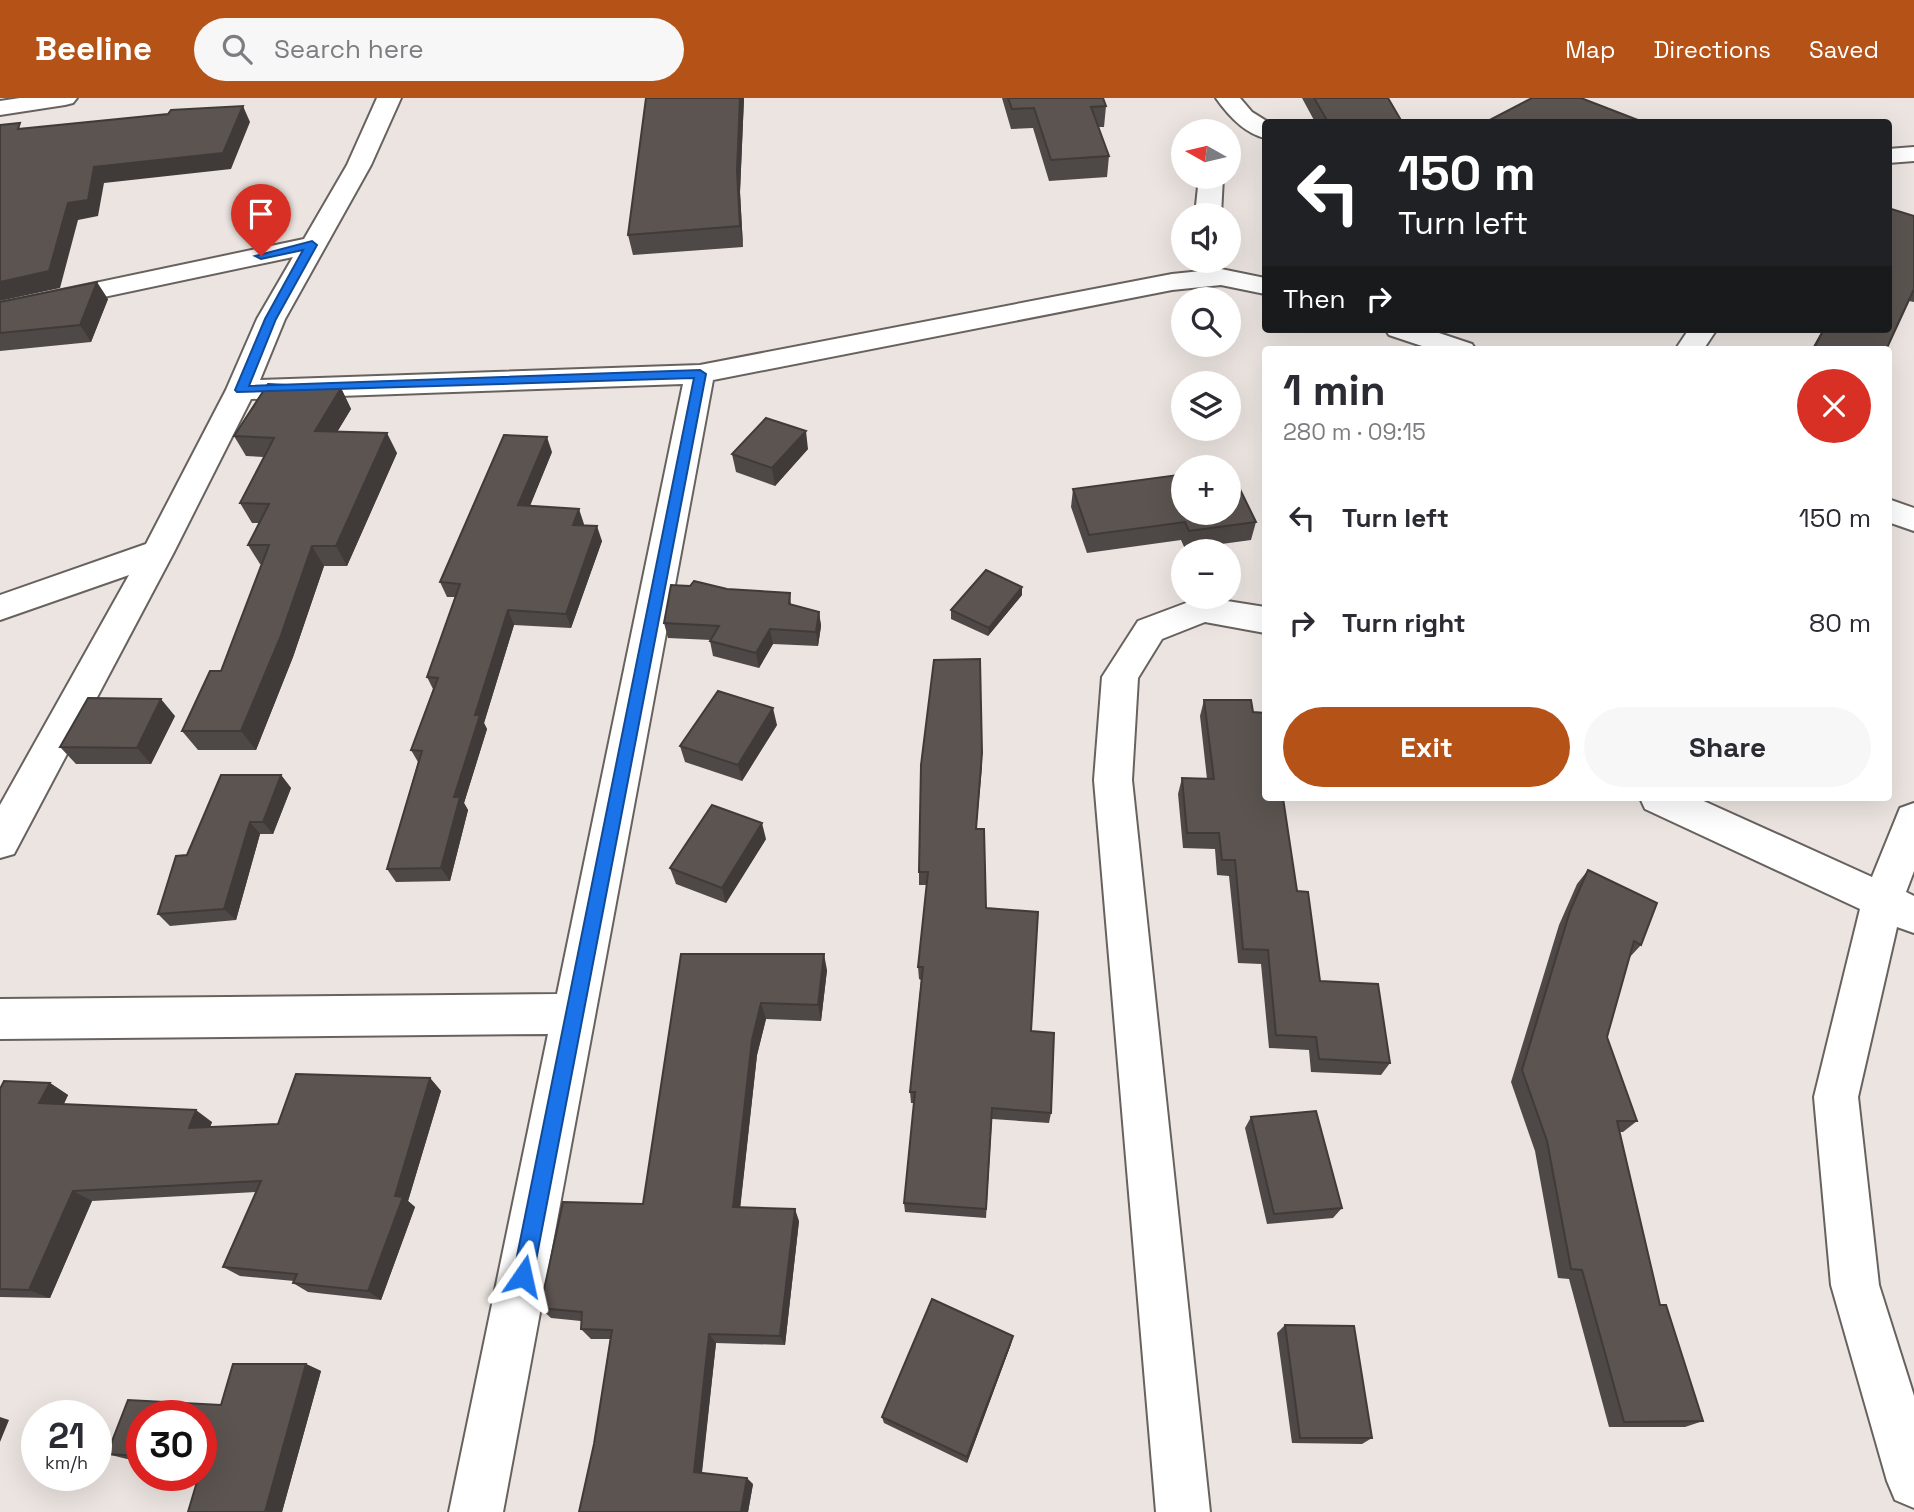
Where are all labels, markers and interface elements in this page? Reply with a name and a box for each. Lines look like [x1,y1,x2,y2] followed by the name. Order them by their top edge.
[194,18,684,81] search box
[35,28,152,70] text: Beeline
[218,30,256,68] icon: search
[274,32,424,66] text: Search here
[1565,34,1615,65] text: Map
[1653,34,1771,65] text: Directions
[1809,34,1879,65] text: Saved
[1171,119,1241,189] north arrow
[1171,119,1241,609] map controls
[1398,142,1536,204] text: 150 m
[1283,147,1374,238] icon: left
[231,184,291,256] pin
[242,195,280,233] icon: arrive
[1171,203,1241,273] button: sound
[1398,203,1528,243] text: Turn left
[1360,280,1398,318] icon: right
[1283,282,1346,316] text: Then
[1171,287,1241,357] button: search
[1283,364,1386,417] text: 1 min
[1797,369,1871,443] button: close
[1171,371,1241,441] button: layers
[1283,417,1426,447] text: 280 m · 09:15
[1171,455,1241,525] button: +
[1283,499,1321,537] icon: left
[1342,501,1449,535] text: Turn left
[1799,501,1871,535] text: 150 m
[1171,539,1241,609] button: −
[1283,604,1321,642] icon: right
[1342,606,1466,640] text: Turn right
[1809,606,1871,640] text: 80 m
[1283,707,1570,787] button: Exit
[1584,707,1871,787] button: Share
[486,1239,560,1313] position arrow
[126,1400,217,1491] speed limit sign: 30
[48,1414,85,1458] text: 21
[45,1451,88,1474] text: km/h

